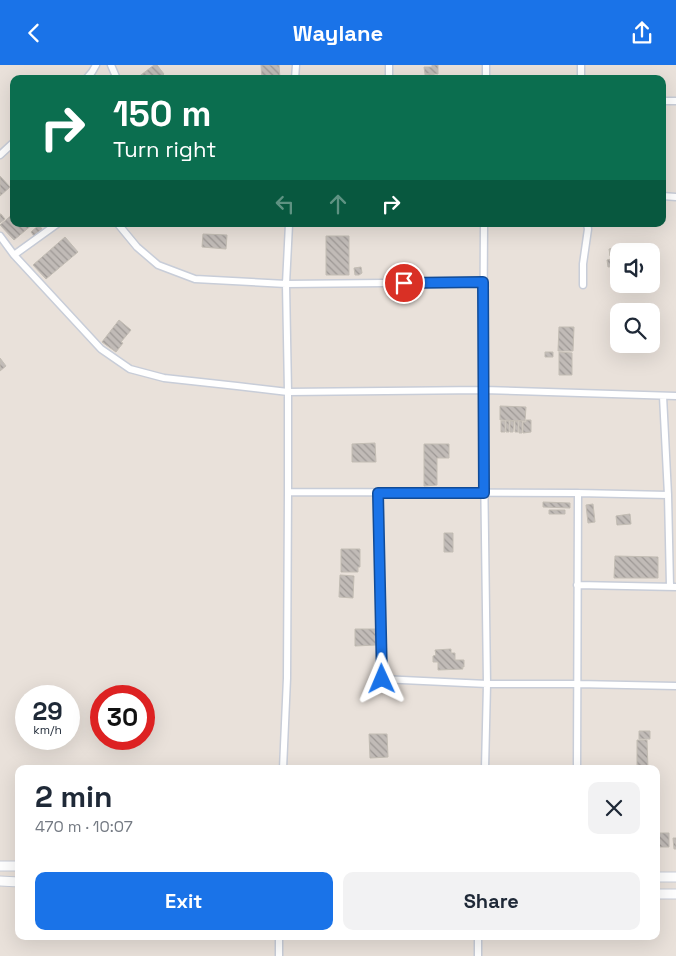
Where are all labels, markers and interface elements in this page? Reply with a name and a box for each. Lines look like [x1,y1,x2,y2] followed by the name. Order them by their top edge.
[20,19,48,47] icon: back
[293,19,383,47] text: Waylane
[628,19,656,47] icon: share
[113,92,211,136] text: 150 m
[30,95,95,160] icon: right
[113,135,216,163] text: Turn right
[271,190,299,218] icon: left
[324,190,352,218] icon: ahead
[377,190,405,218] icon: right
[610,243,660,353] map controls
[610,243,660,293] button: sound
[383,262,425,304] pin
[390,269,418,297] icon: arrive
[610,303,660,353] button: search
[355,652,407,704] position arrow
[90,685,155,750] speed limit sign: 30
[32,695,63,727] text: 29
[33,722,62,738] text: km/h
[35,777,113,816] text: 2 min
[588,782,640,834] button: close
[35,816,133,837] text: 470 m · 10:07
[35,872,333,930] button: Exit
[343,872,640,930] button: Share

